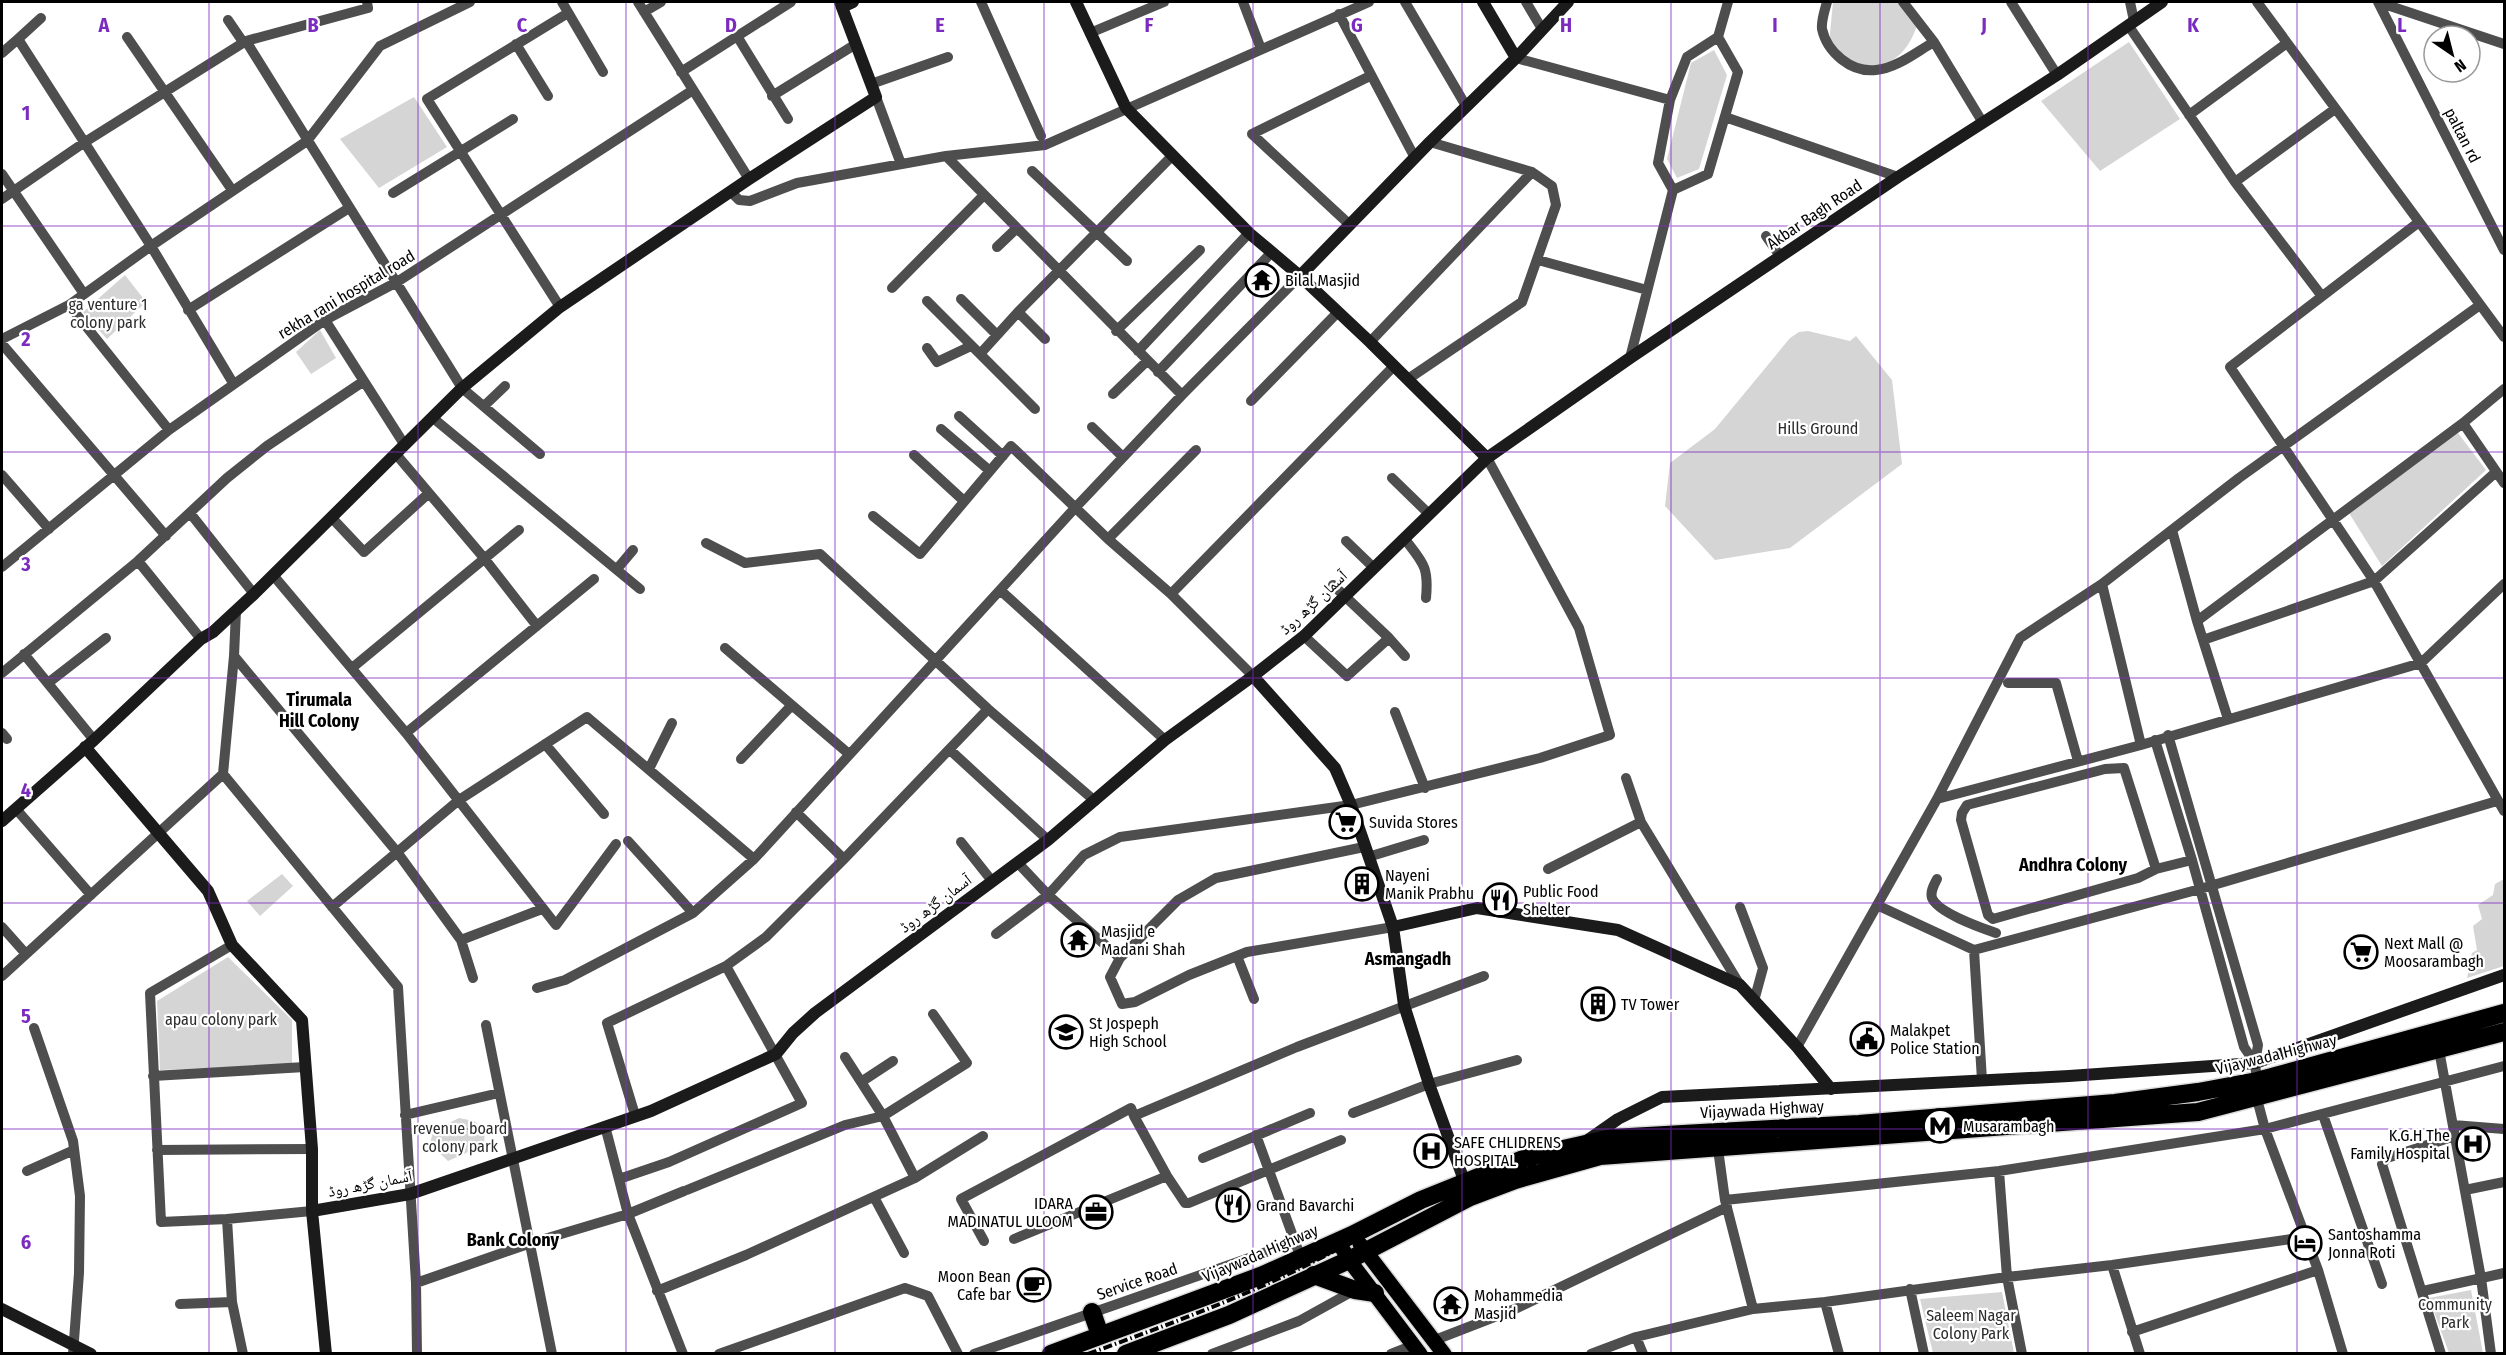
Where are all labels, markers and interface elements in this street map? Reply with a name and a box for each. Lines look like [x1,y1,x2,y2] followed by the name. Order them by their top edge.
[98,13,111,37] text: A
[307,13,319,37] text: B
[517,13,528,37] text: C
[725,13,737,37] text: D
[935,13,945,37] text: E
[1145,13,1154,37] text: F
[1351,13,1363,37] text: G
[1560,13,1572,37] text: H
[1772,13,1778,37] text: I
[1980,13,1987,37] text: J
[2187,13,2199,37] text: K
[2397,13,2407,37] text: L
[2422,24,2482,84] north arrow
[2451,55,2470,76] text: N
[22,101,30,125] text: 1
[2441,105,2484,166] street label: paltan rd
[1763,176,1865,253] street label: Akbar Bagh Road
[274,246,418,343] street label: rekha rani hospital road
[1244,262,1280,298] temple icon: Bilal Masjid
[1285,271,1360,290] place label: Bilal Masjid
[69,295,147,332] park label: ga venture 1 colony park
[20,327,31,351] text: 2
[1778,419,1858,438] park label: Hills Ground
[20,552,31,576] text: 3
[1276,566,1352,639] street label: آسمان گڑھ روڈ
[279,689,359,732] district label: Tirumala Hill Colony
[21,778,31,802] text: 4
[1328,804,1364,840] supermarket icon: Suvida Stores
[1369,813,1458,832] place label: Suvida Stores
[2018,854,2128,876] district label: Andhra Colony
[1344,866,1380,902] building icon: Nayeni Manik Prabhu
[1385,866,1474,903] place label: Nayeni Manik Prabhu
[895,870,976,937] street label: آسمان گڑھ روڈ
[1482,882,1518,918] restaurant icon: Public Food Shelter
[1523,882,1599,919] place label: Public Food Shelter
[1060,922,1096,958] temple icon: Masjid e Madani Shah
[1101,922,1186,959] place label: Masjid e Madani Shah
[2343,934,2379,970] supermarket icon: Next Mall @ Moosarambagh
[2384,934,2484,971] place label: Next Mall @ Moosarambagh
[1364,948,1451,970] district label: Asmangadh
[1580,986,1616,1022] building icon: TV Tower
[1621,995,1680,1014] place label: TV Tower
[21,1004,31,1028] text: 5
[165,1010,278,1029] park label: apau colony park
[1048,1014,1084,1050] school or university icon: St Jospeph High School
[1089,1014,1167,1051] place label: St Jospeph High School
[1849,1021,1885,1057] public building icon: Malakpet Police Station
[1890,1021,1980,1058] place label: Malakpet Police Station
[2214,1030,2339,1079] street label: Vijaywada Highway
[1700,1097,1825,1122] street label: Vijaywada Highway
[1922,1108,1958,1144] metro station icon: Musarambagh
[1963,1117,2055,1136] place label: Musarambagh
[413,1119,507,1156] park label: revenue board colony park
[2350,1126,2450,1163] place label: K.G.H The Family Hospital
[2455,1126,2491,1162] hospital icon: K.G.H The Family Hospital
[1413,1133,1449,1169] hospital icon: SAFE CHLIDRENS HOSPITAL
[1454,1133,1561,1170] place label: SAFE CHLIDRENS HOSPITAL
[326,1166,415,1202] street label: آسمان گڑھ روڈ
[1215,1187,1251,1223] restaurant icon: Grand Bavarchi
[948,1194,1074,1231] place label: IDARA MADINATUL ULOOM
[1078,1194,1114,1230] office icon: IDARA MADINATUL ULOOM
[1256,1196,1354,1215] place label: Grand Bavarchi
[1199,1220,1322,1286] street label: Vijaywada Highway
[2287,1225,2323,1261] hotel icon: Santoshamma Jonna Roti
[2328,1225,2421,1262] place label: Santoshamma Jonna Roti
[467,1229,560,1251] district label: Bank Colony
[21,1230,31,1254] text: 6
[1094,1259,1180,1304] street label: Service Road
[938,1267,1011,1304] place label: Moon Bean Cafe bar
[1016,1267,1052,1303] cafe icon: Moon Bean Cafe bar
[1433,1286,1469,1322] temple icon: Mohammedia Masjid
[1474,1286,1563,1323] place label: Mohammedia Masjid
[2418,1295,2493,1332] park label: Community Park
[1926,1306,2016,1343] park label: Saleem Nagar Colony Park

